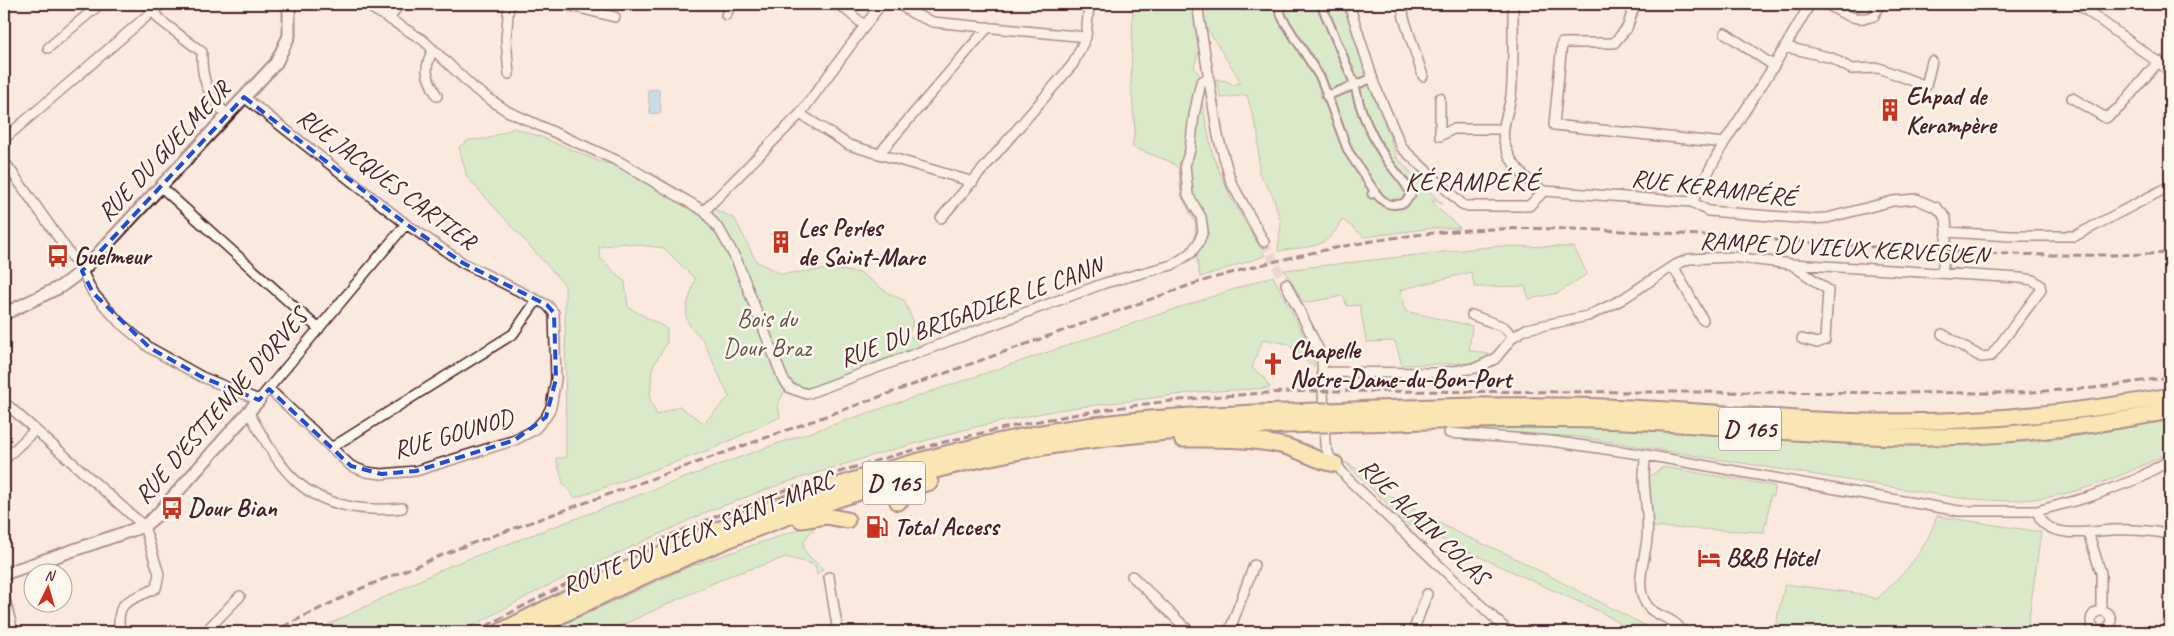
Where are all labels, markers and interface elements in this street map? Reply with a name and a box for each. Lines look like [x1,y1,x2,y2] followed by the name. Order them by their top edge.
[90,73,239,228] street label: RUE DU GUELMEUR
[1906,80,1998,141] place label: Ehpad de Kerampère
[1877,97,1903,123] building icon: Ehpad de Kerampère
[291,101,484,258] street label: RUE JACQUES CARTIER
[1630,162,1801,214] street label: RUE KERAMPÉRÉ
[1405,165,1543,198] district label: KÉRAMPÉRÉ
[798,212,926,273] place label: Les Perles de Saint-Marc
[1699,224,1993,272] street label: RAMPE DU VIEUX KERVEGUEN
[768,229,794,255] building icon: Les Perles de Saint-Marc
[74,240,153,272] place label: Guelmeur
[45,243,71,269] bus stop icon: Guelmeur
[835,248,1110,374] street label: RUE DU BRIGADIER LE CANN
[127,299,317,510] street label: RUE D'ESTIENNE D'ORVES
[723,303,813,364] park label: Bois du Dour Braz
[1290,334,1514,395] place label: Chapelle Notre-Dame-du-Bon-Port
[1260,351,1286,377] church icon: Chapelle Notre-Dame-du-Bon-Port
[390,401,519,466] street label: RUE GOUNOD
[1719,408,1781,450] road number: D 165
[1352,452,1499,595] street label: RUE ALAIN COLAS
[863,462,925,504] road number: D 165
[557,463,842,602] street label: ROUTE DU VIEUX SAINT-MARC
[188,492,277,524] place label: Dour Bian
[159,495,185,521] bus stop icon: Dour Bian
[894,511,1001,543] place label: Total Access
[864,514,890,540] fuel station icon: Total Access
[1726,542,1821,574] place label: B&B Hôtel
[1696,545,1722,571] hotel icon: B&B Hôtel
[22,564,72,614] north arrow
[44,567,56,585] text: N

